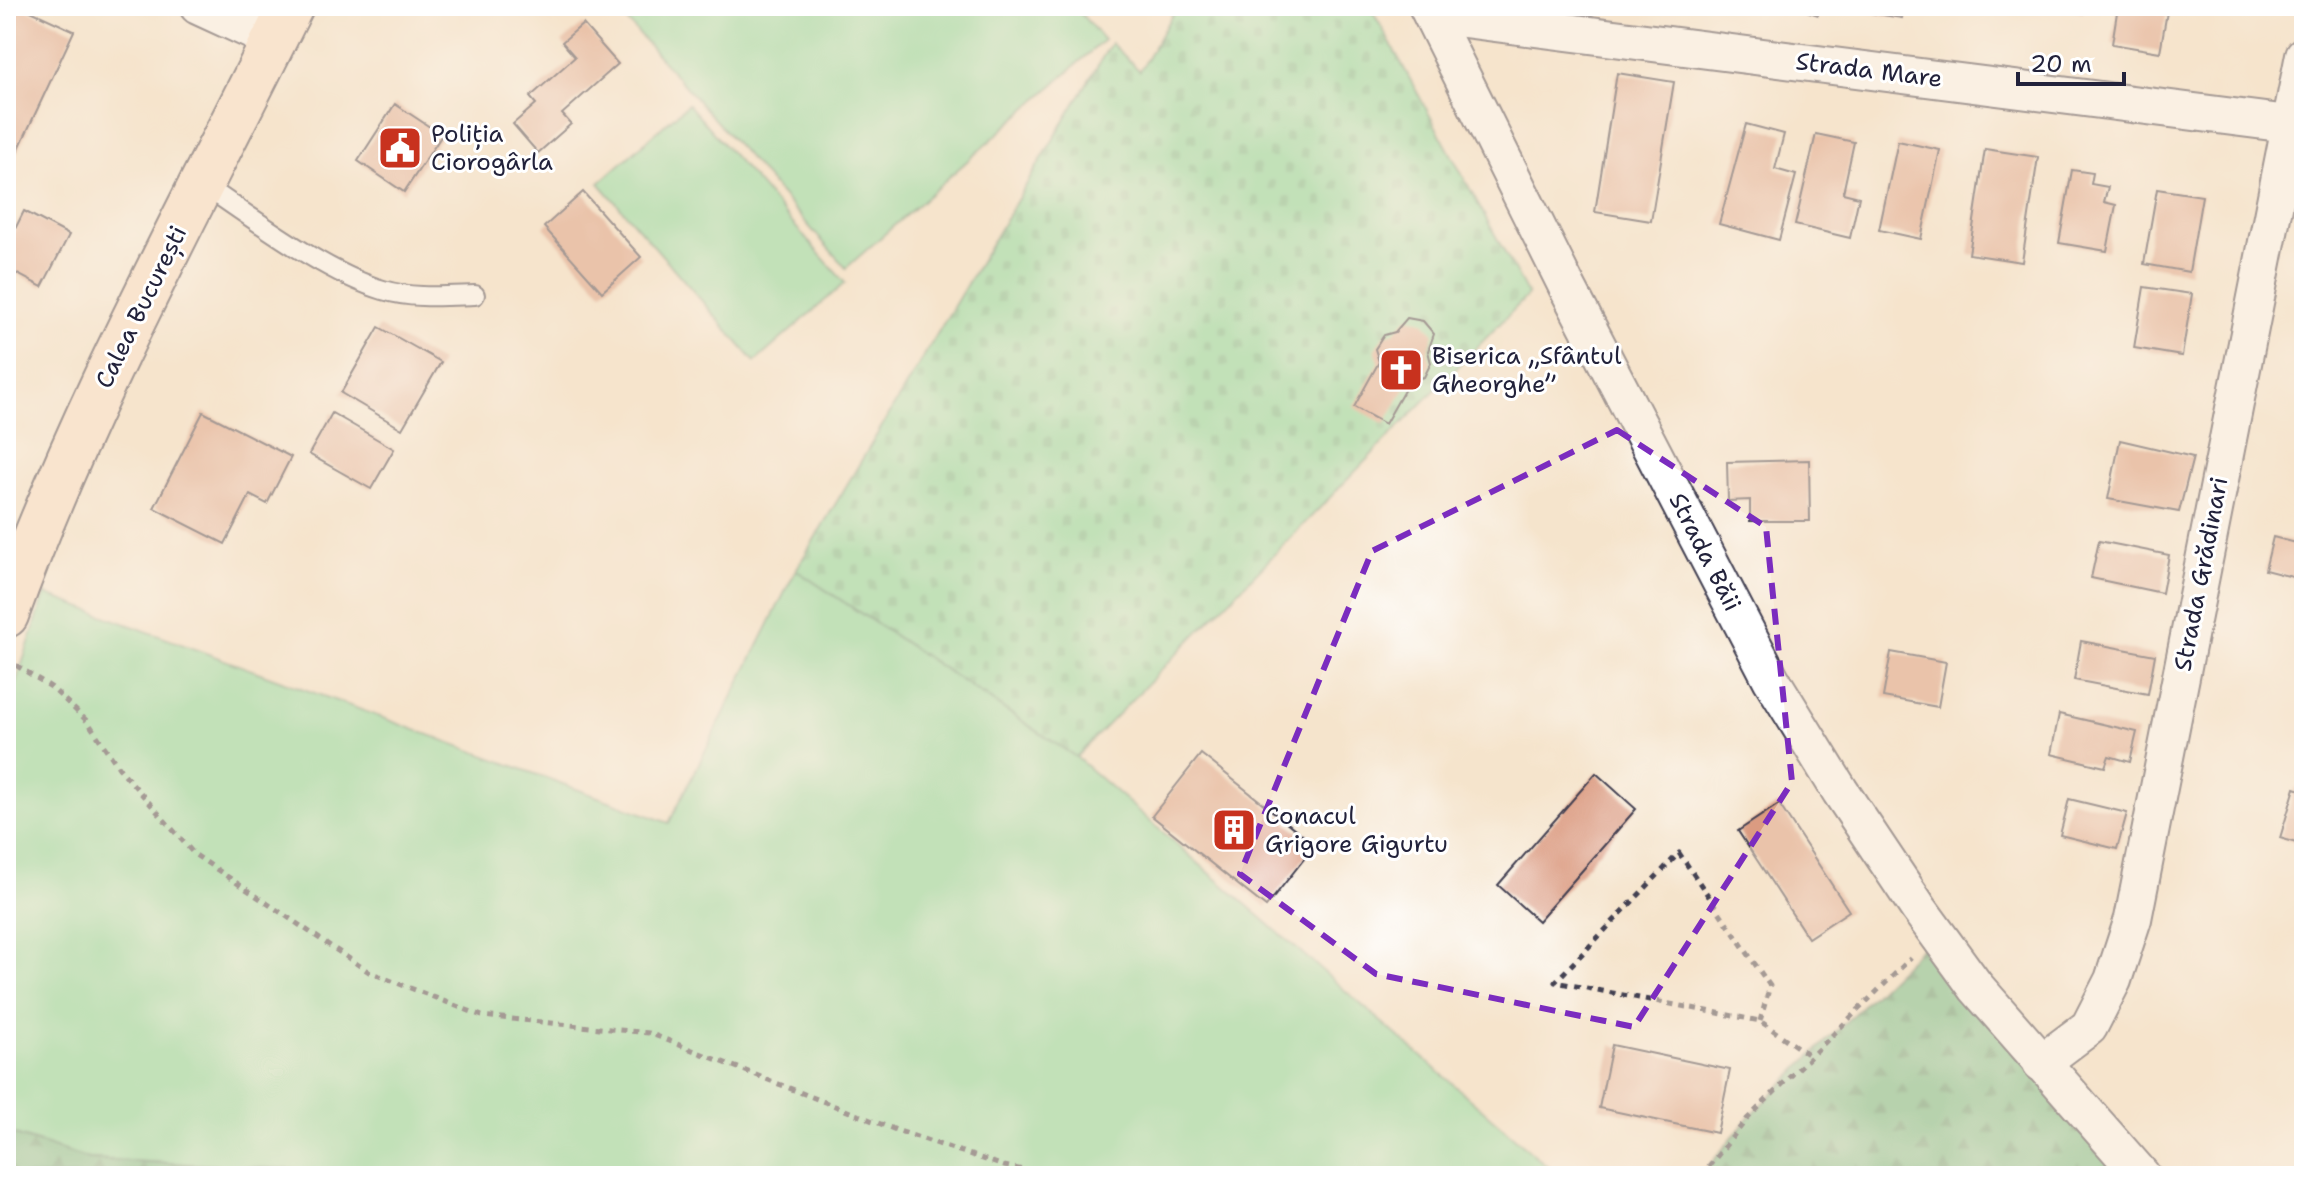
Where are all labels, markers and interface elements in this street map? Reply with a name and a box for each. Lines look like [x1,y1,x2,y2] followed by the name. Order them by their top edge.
[2018,36,2124,86] scale bar
[1794,45,1944,95] street label: Strada Mare
[2030,48,2092,80] text: 20 m
[431,118,553,178] place label: Poliția Ciorogârla
[376,124,424,172] public building icon: Poliția Ciorogârla
[88,220,194,394] street label: Calea București
[1432,340,1622,400] place label: Biserica „Sfântul Gheorghe”
[1377,346,1425,394] church icon: Biserica „Sfântul Gheorghe”
[2167,474,2235,674] street label: Strada Grădinari
[1662,487,1748,617] street label: Strada Băii
[1265,800,1448,860] place label: Conacul Grigore Gigurtu
[1210,806,1258,854] building icon: Conacul Grigore Gigurtu

